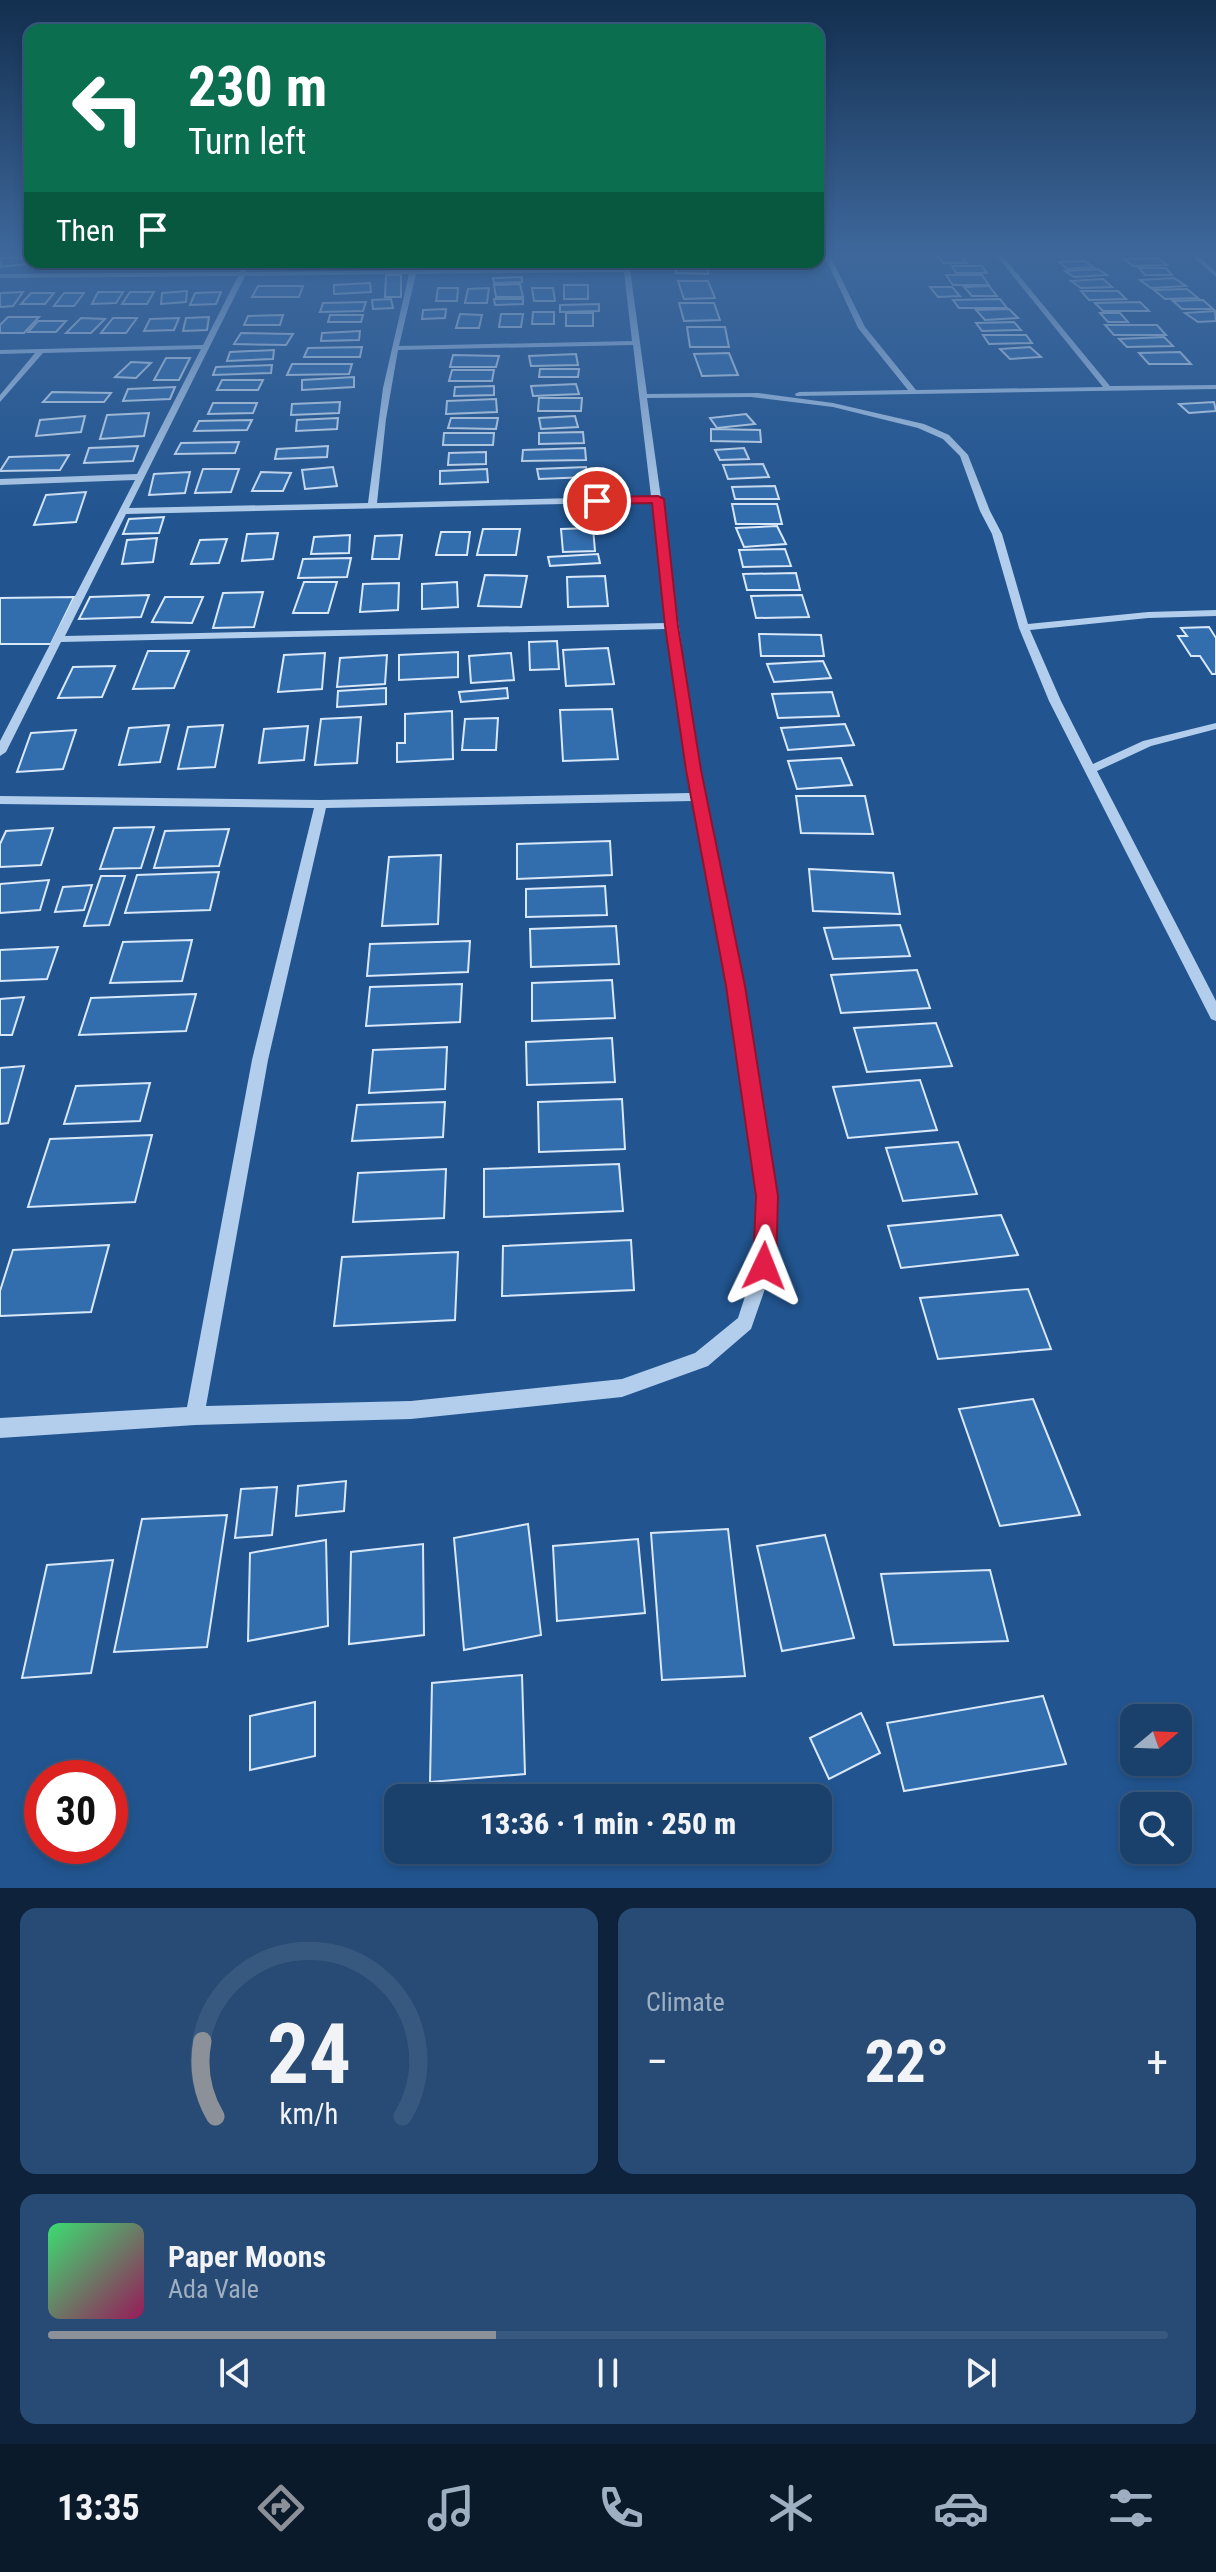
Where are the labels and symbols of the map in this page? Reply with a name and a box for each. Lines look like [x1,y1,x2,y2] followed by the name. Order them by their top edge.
[563,467,631,535] pin
[722,1224,806,1308] position arrow
[1120,1704,1192,1776] north arrow
[24,1760,128,1864] speed limit sign: 30

